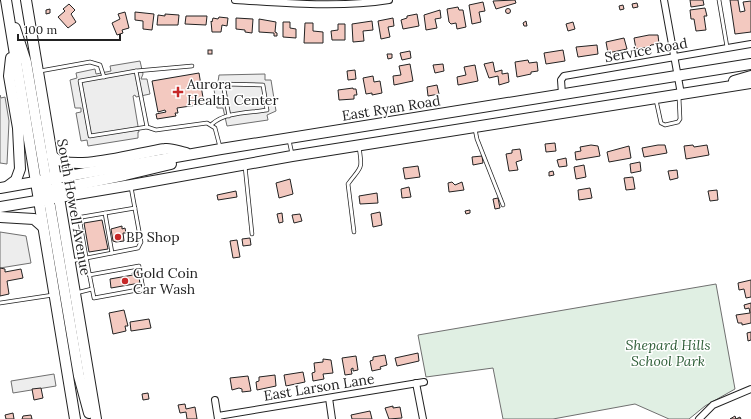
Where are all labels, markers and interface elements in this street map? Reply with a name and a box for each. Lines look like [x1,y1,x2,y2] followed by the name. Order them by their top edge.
[18,16,120,42] scale bar
[24,22,57,37] text: 100 m
[603,34,689,66] street label: Service Road
[186,75,279,109] place label: Aurora Health Center
[172,86,184,98] marker: Aurora Health Center
[340,91,442,125] street label: East Ryan Road
[53,137,95,277] street label: South Howell Avenue
[126,228,180,246] place label: BP Shop
[113,232,123,242] marker: BP Shop
[133,264,199,298] place label: Gold Coin Car Wash
[120,276,130,286] marker: Gold Coin Car Wash
[625,336,711,370] park label: Shepard Hills School Park
[262,369,376,405] street label: East Larson Lane

